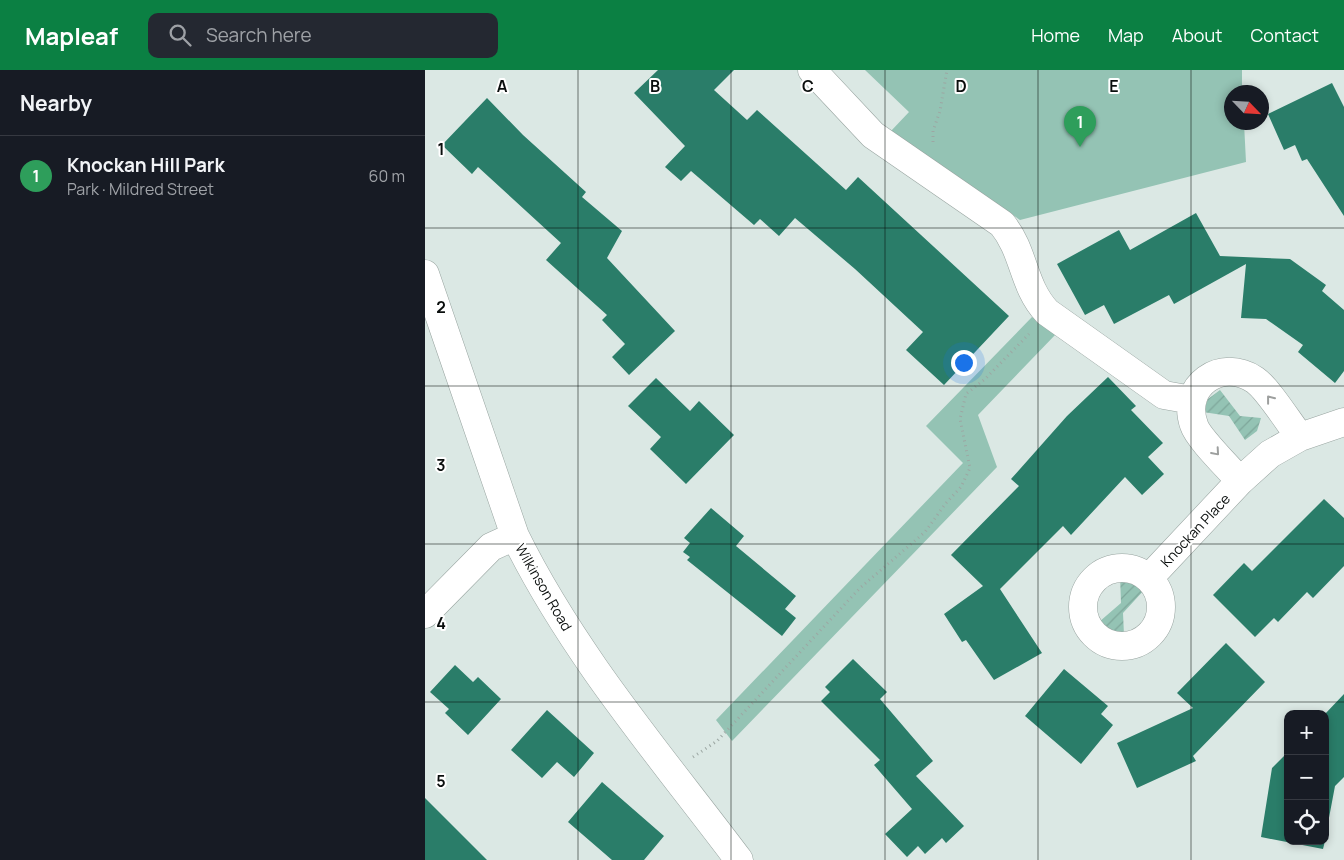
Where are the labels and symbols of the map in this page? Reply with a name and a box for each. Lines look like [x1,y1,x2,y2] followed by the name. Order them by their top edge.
[497,75,508,97] text: A
[650,75,660,97] text: B
[802,75,814,97] text: C
[955,75,967,97] text: D
[1109,75,1119,97] text: E
[1224,85,1269,130] north arrow
[1064,106,1096,147] pin: 1
[437,138,445,160] text: 1
[436,296,446,318] text: 2
[951,350,977,376] your location
[1267,395,1276,404] one-way arrow
[1210,446,1218,455] one-way arrow
[436,454,446,476] text: 3
[1156,489,1234,571] street label: Knockan Place
[511,540,577,634] street label: Wilkinson Road
[436,612,446,634] text: 4
[436,770,446,792] text: 5

